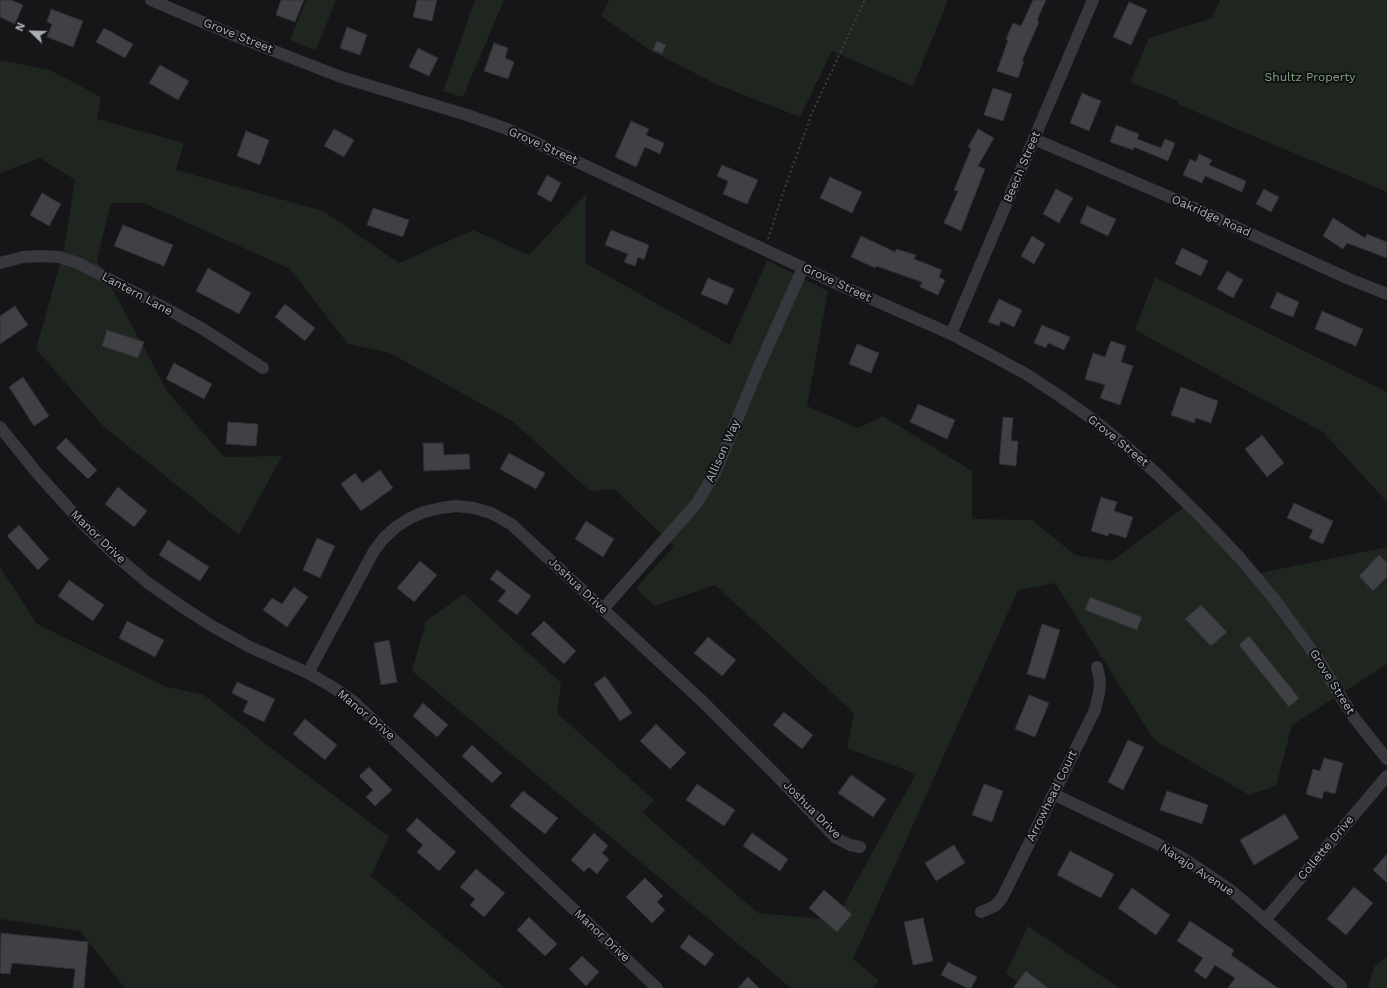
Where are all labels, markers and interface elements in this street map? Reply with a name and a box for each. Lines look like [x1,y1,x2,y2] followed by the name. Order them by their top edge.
[12,12,52,52] north arrow
[201,15,275,57] street label: Grove Street
[13,21,28,33] text: N
[1265,70,1355,84] park label: Shultz Property
[506,124,580,168] street label: Grove Street
[1001,129,1043,205] street label: Beech Street
[1169,192,1253,240] street label: Oakridge Road
[800,261,874,305] street label: Grove Street
[99,269,175,319] street label: Lantern Lane
[1085,412,1151,470] street label: Grove Street
[703,417,743,485] street label: Allison Way
[68,507,128,567] street label: Manor Drive
[545,555,611,617] street label: Joshua Drive
[1306,647,1358,717] street label: Grove Street
[334,687,398,743] street label: Manor Drive
[1024,748,1080,844] street label: Arrowhead Court
[780,778,844,842] street label: Joshua Drive
[1295,813,1357,883] street label: Collette Drive
[1157,841,1237,899] street label: Navajo Avenue
[571,907,633,965] street label: Manor Drive

